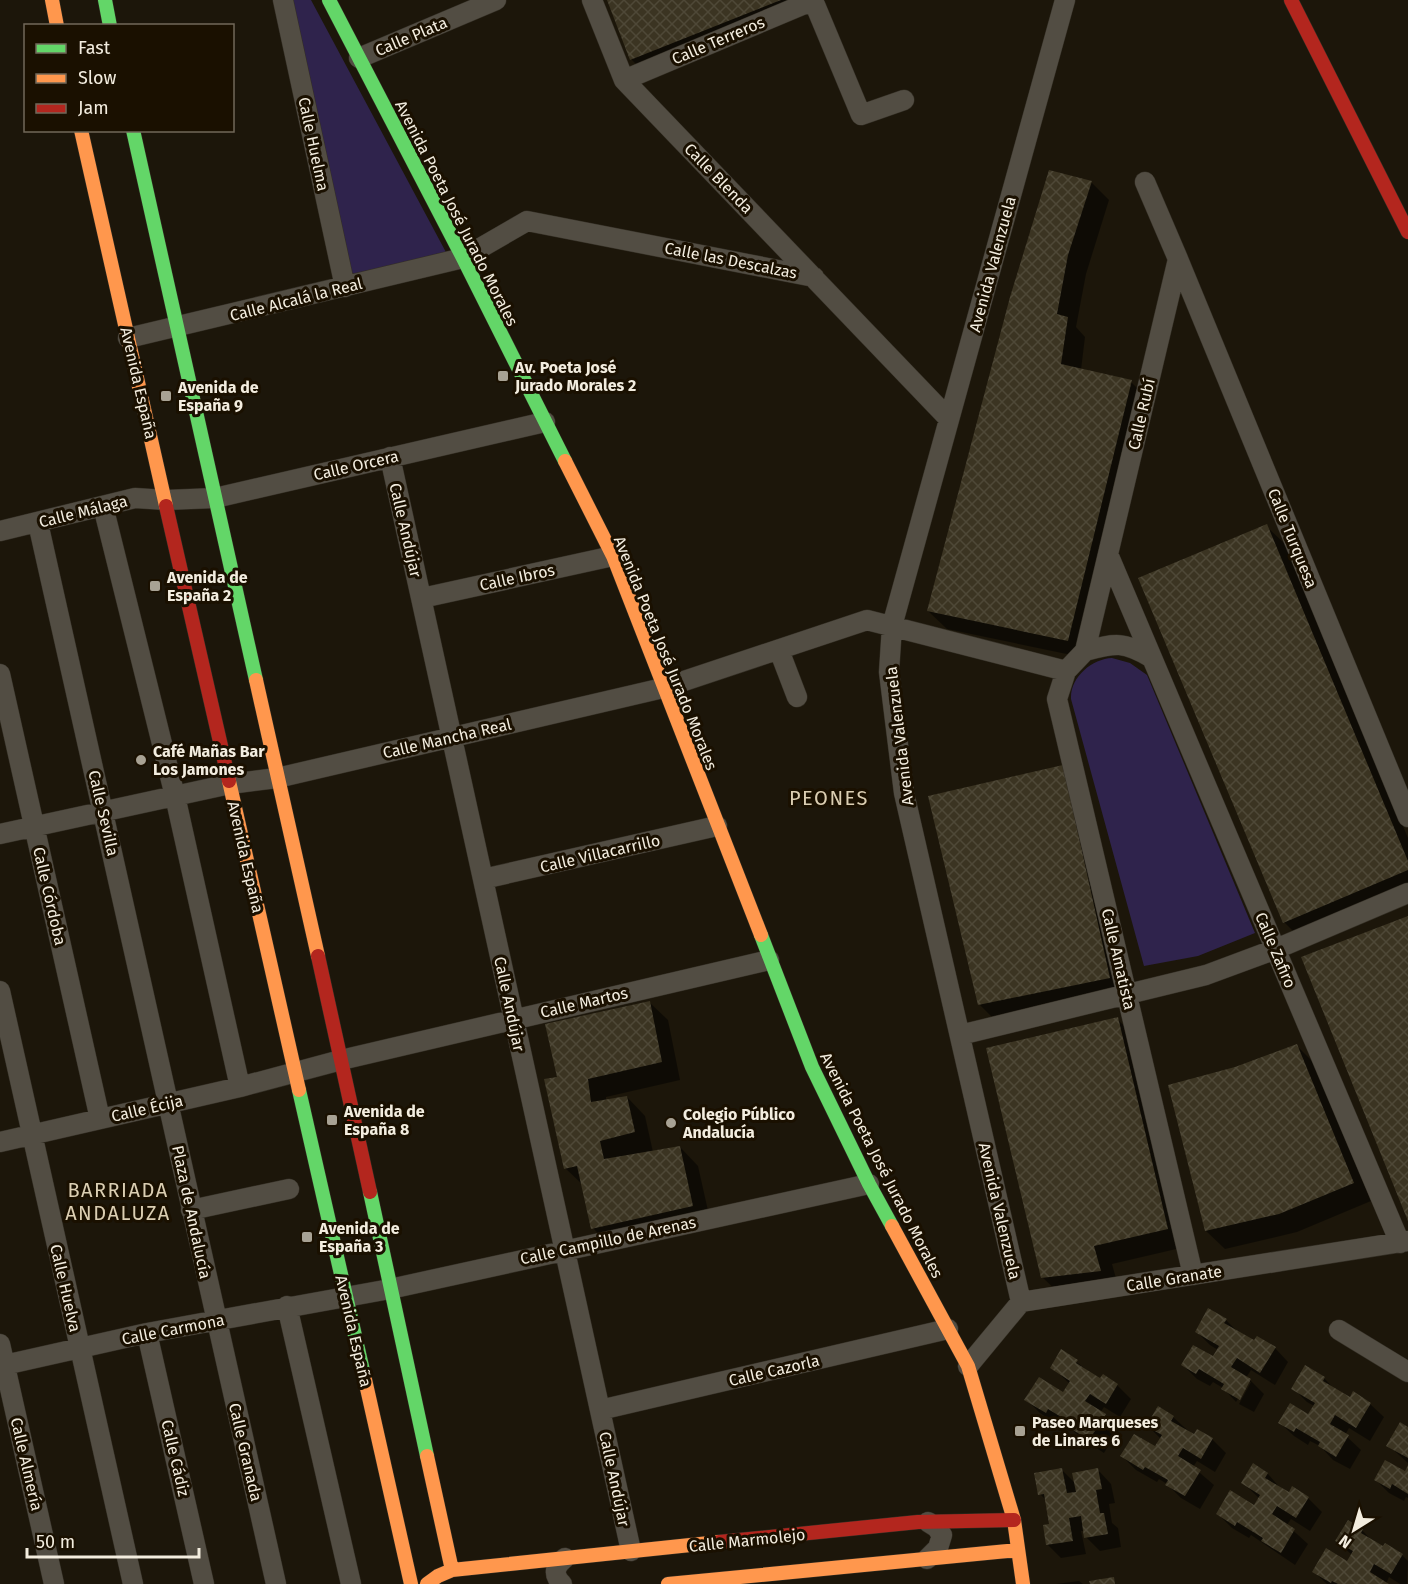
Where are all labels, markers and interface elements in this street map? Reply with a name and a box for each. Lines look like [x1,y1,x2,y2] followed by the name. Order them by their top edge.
[669,12,767,69] street label: Calle Terreros
[372,13,450,60] street label: Calle Plata
[24,24,234,132] legend
[78,37,111,59] text: Fast
[78,67,117,89] text: Slow
[294,95,333,193] street label: Calle Huelma
[78,97,109,119] text: Jam
[391,97,522,329] street label: Avenida Poeta José Jurado Morales
[680,139,757,217] street label: Calle Blenda
[965,194,1020,334] street label: Avenida Valenzuela
[663,238,799,283] street label: Calle las Descalzas
[228,274,365,325] street label: Calle Alcalá la Real
[116,325,161,441] street label: Avenida España
[514,358,636,395] place label: Av. Poeta José Jurado Morales 2
[496,369,510,383] marker: Av. Poeta José Jurado Morales 2
[1124,376,1159,452] street label: Calle Rubí
[177,378,259,415] place label: Avenida de España 9
[159,389,173,403] marker: Avenida de España 9
[312,446,401,485] street label: Calle Orcera
[385,481,426,580] street label: Calle Andújar
[1264,486,1321,591] street label: Calle Turquesa
[37,491,129,532] street label: Calle Málaga
[610,533,721,773] street label: Avenida Poeta José Jurado Morales
[478,560,556,595] street label: Calle Ibros
[166,568,248,605] place label: Avenida de España 2
[148,579,162,593] marker: Avenida de España 2
[882,665,917,806] street label: Avenida Valenzuela
[381,714,514,763] street label: Calle Mancha Real
[153,742,265,779] place label: Café Mañas Bar Los Jamones
[134,753,148,767] marker: Café Mañas Bar Los Jamones
[84,768,123,858] street label: Calle Sevilla
[789,786,869,810] district label: PEONES
[223,799,268,915] street label: Avenida España
[538,830,662,877] street label: Calle Villacarrillo
[29,845,70,947] street label: Calle Córdoba
[1098,907,1139,1012] street label: Calle Amatista
[1251,909,1300,991] street label: Calle Zafiro
[490,955,529,1054] street label: Calle Andújar
[538,983,630,1022] street label: Calle Martos
[816,1049,947,1281] street label: Avenida Poeta José Jurado Morales
[109,1090,185,1126] street label: Calle Écija
[343,1102,425,1139] place label: Avenida de España 8
[682,1105,795,1142] place label: Colegio Público Andalucía
[325,1113,339,1127] marker: Avenida de España 8
[664,1116,678,1130] marker: Colegio Público Andalucía
[975,1141,1024,1281] street label: Avenida Valenzuela
[168,1144,215,1281] street label: Plaza de Andalucía
[65,1178,171,1225] district label: BARRIADA ANDALUZA
[518,1213,698,1268] street label: Calle Campillo de Arenas
[318,1219,400,1256] place label: Avenida de España 3
[300,1230,314,1244] marker: Avenida de España 3
[46,1242,85,1334] street label: Calle Huelva
[1125,1262,1223,1295] street label: Calle Granate
[331,1273,376,1389] street label: Avenida España
[120,1310,226,1349] street label: Calle Carmona
[727,1351,821,1390] street label: Calle Cazorla
[225,1401,266,1503] street label: Calle Granada
[1032,1413,1158,1450] place label: Paseo Marqueses de Linares 6
[7,1416,46,1513] street label: Calle Almería
[157,1418,194,1498] street label: Calle Cádiz
[1013,1424,1027,1438] marker: Paseo Marqueses de Linares 6
[595,1430,634,1529] street label: Calle Andújar
[1324,1500,1384,1560] north arrow
[27,1521,200,1559] scale bar
[688,1525,806,1556] street label: Calle Marmolejo
[36,1531,75,1553] text: 50 m
[1335,1531,1355,1552] text: N

